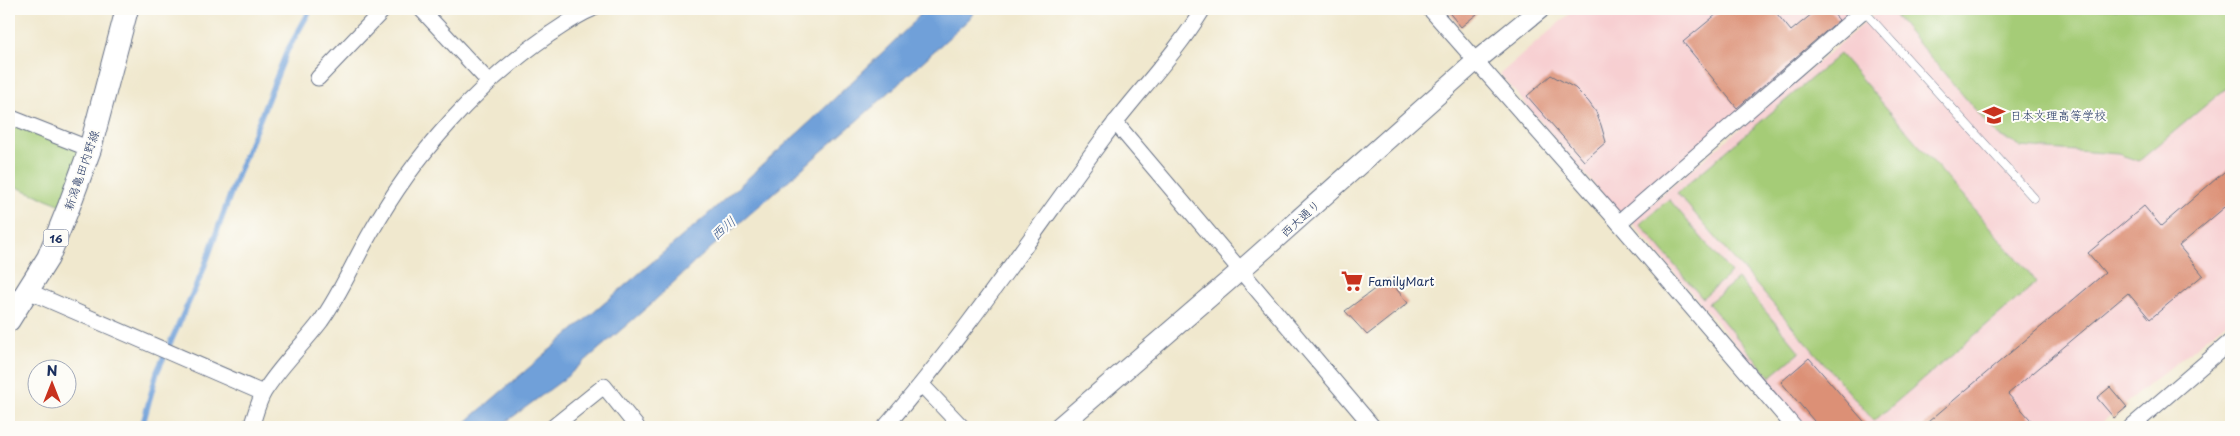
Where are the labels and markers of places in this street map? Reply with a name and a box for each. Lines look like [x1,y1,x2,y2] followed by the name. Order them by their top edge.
[1981,102,2007,128] school or university icon: 日本文理高等学校
[2010,106,2106,124] place label: 日本文理高等学校
[1339,268,1365,294] supermarket icon: FamilyMart
[1368,272,1434,290] place label: FamilyMart

